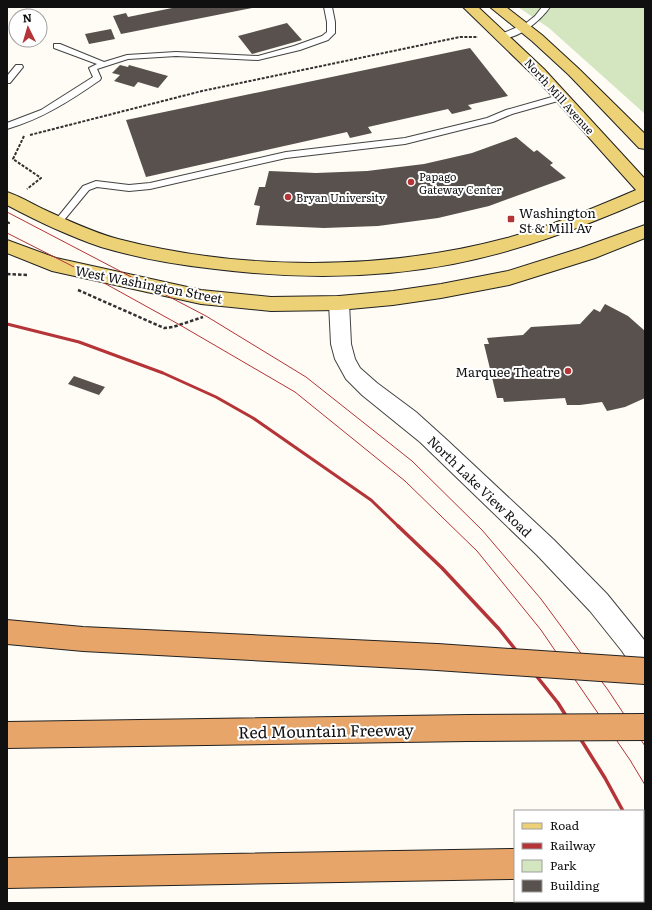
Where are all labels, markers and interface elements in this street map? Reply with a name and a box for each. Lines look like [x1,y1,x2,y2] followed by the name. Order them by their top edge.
[8,8,48,48] north arrow
[22,9,32,25] text: N
[522,55,599,138] street label: North Mill Avenue
[419,168,502,197] place label: Papago Gateway Center
[406,177,416,187] marker: Papago Gateway Center
[296,189,386,205] place label: Bryan University
[283,192,293,202] marker: Bryan University
[519,203,596,237] place label: Washington St & Mill Av
[506,214,516,224] marker: Washington St & Mill Av
[74,260,225,308] street label: West Washington Street
[455,362,560,381] place label: Marquee Theatre
[563,366,573,376] marker: Marquee Theatre
[424,431,536,541] street label: North Lake View Road
[238,716,415,744] street label: Red Mountain Freeway
[514,810,644,902] legend
[550,816,580,834] text: Road
[550,836,596,854] text: Railway
[550,856,577,874] text: Park
[550,876,600,894] text: Building

